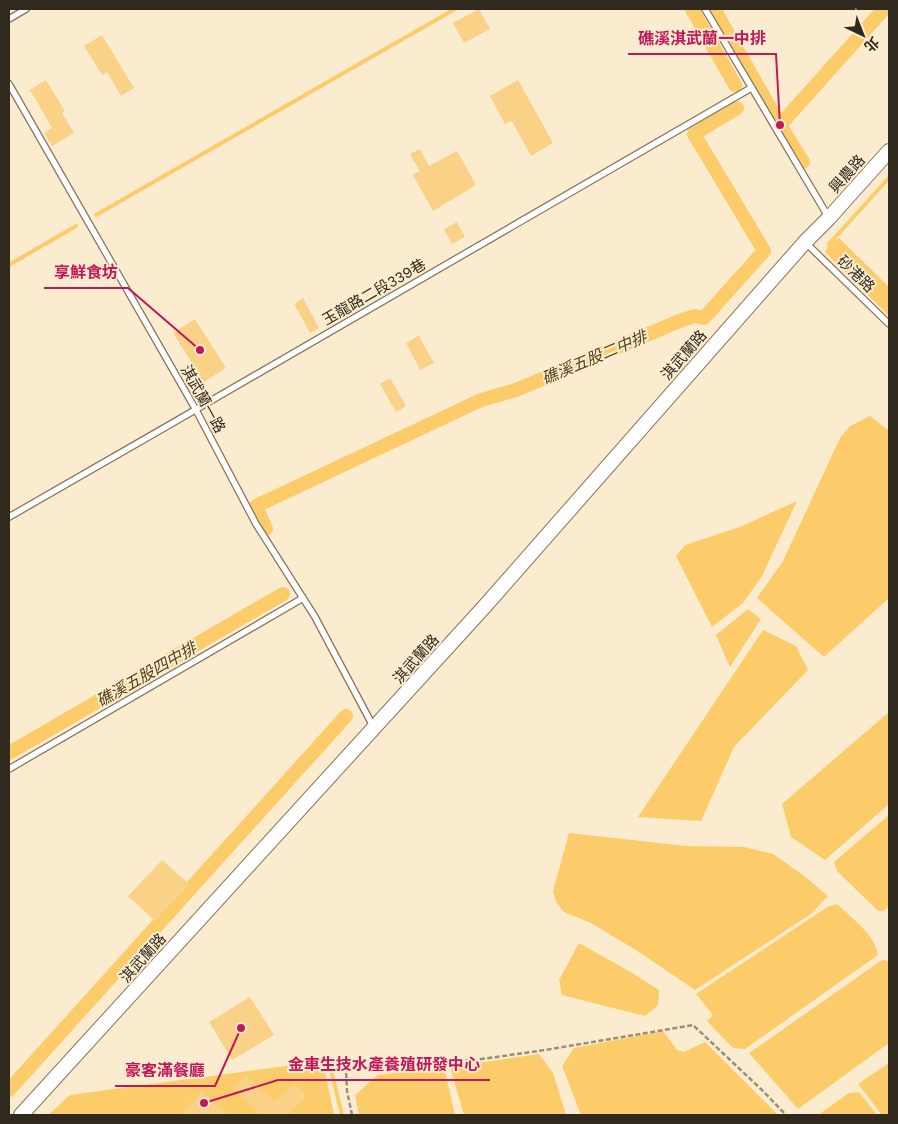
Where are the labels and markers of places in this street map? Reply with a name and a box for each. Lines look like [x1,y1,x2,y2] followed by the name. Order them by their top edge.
[628,23,776,54] callout: 礁溪淇武蘭一中排
[44,257,128,288] callout: 享鮮食坊
[278,1049,490,1080] callout: 金車生技水產養殖研發中心
[115,1055,215,1086] callout: 豪客滿餐廳

